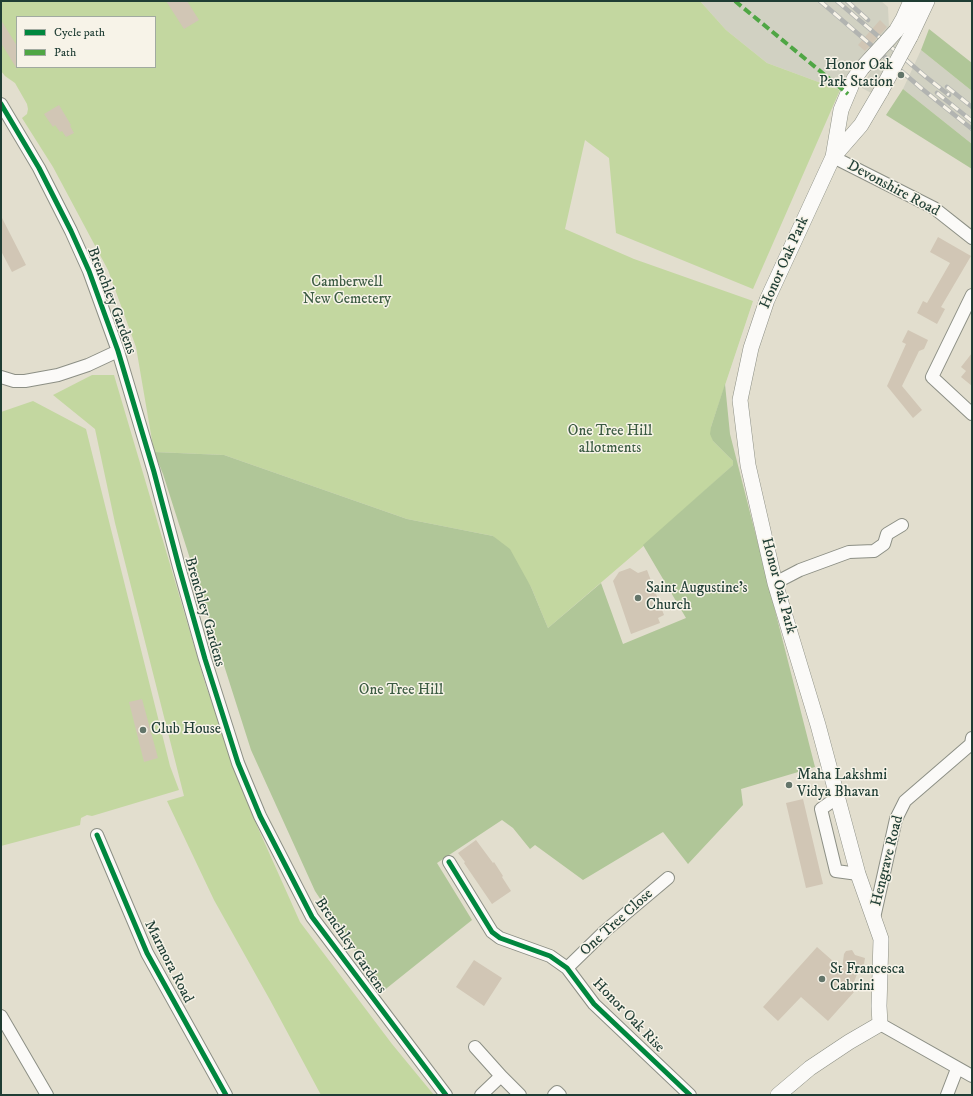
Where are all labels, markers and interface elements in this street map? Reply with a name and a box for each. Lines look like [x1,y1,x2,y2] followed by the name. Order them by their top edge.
[16,16,156,68] legend
[54,25,105,40] text: Cycle path
[54,45,76,60] text: Path
[819,57,893,92] place label: Honor Oak Park Station
[896,70,906,80] marker: Honor Oak Park Station
[844,157,942,221] street label: Devonshire Road
[757,214,813,312] street label: Honor Oak Park
[82,245,140,357] street label: Brenchley Gardens
[303,274,391,309] park label: Camberwell New Cemetery
[568,423,652,458] park label: One Tree Hill allotments
[756,536,800,636] street label: Honor Oak Park
[180,555,228,669] street label: Brenchley Gardens
[646,580,748,615] place label: Saint Augustine's Church
[633,593,643,603] marker: Saint Augustine's Church
[359,682,443,700] park label: One Tree Hill
[151,721,221,739] place label: Club House
[138,725,148,735] marker: Club House
[797,767,887,802] place label: Maha Lakshmi Vidya Bhavan
[784,780,794,790] marker: Maha Lakshmi Vidya Bhavan
[868,814,908,908] street label: Hengrave Road
[577,886,657,960] street label: One Tree Close
[310,894,390,998] street label: Brenchley Gardens
[139,918,197,1006] street label: Marmora Road
[830,961,905,996] place label: St Francesca Cabrini
[817,974,827,984] marker: St Francesca Cabrini
[588,975,668,1057] street label: Honor Oak Rise

